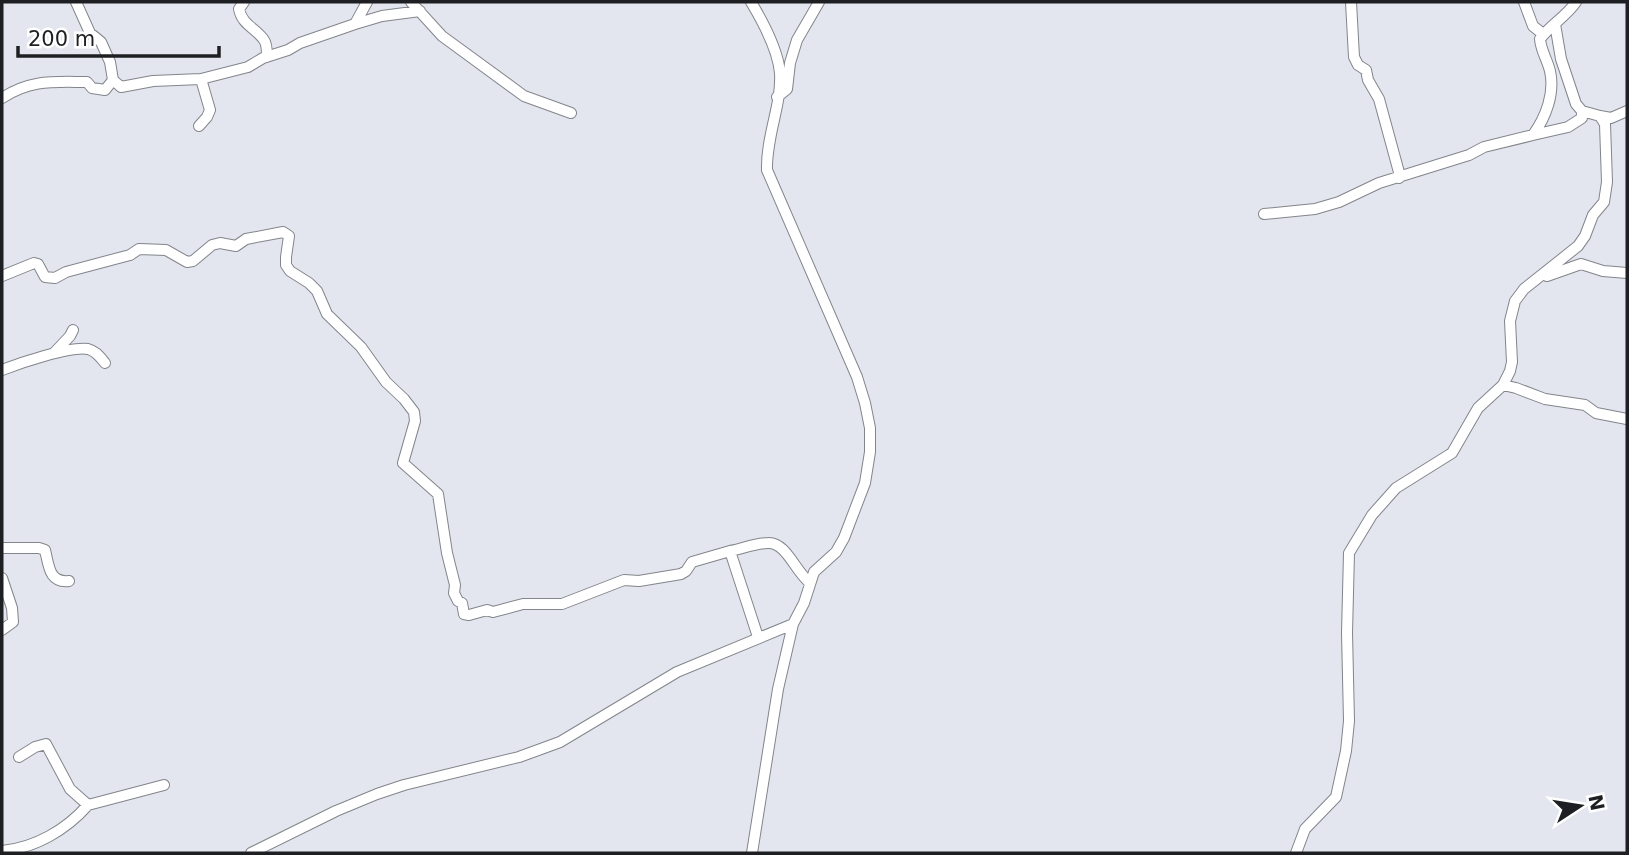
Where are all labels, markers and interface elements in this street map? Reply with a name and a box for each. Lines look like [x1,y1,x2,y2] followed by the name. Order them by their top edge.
[18,14,219,58] scale bar
[28,27,95,51] text: 200 m
[1545,771,1615,841] north arrow
[1584,792,1609,813] text: N

